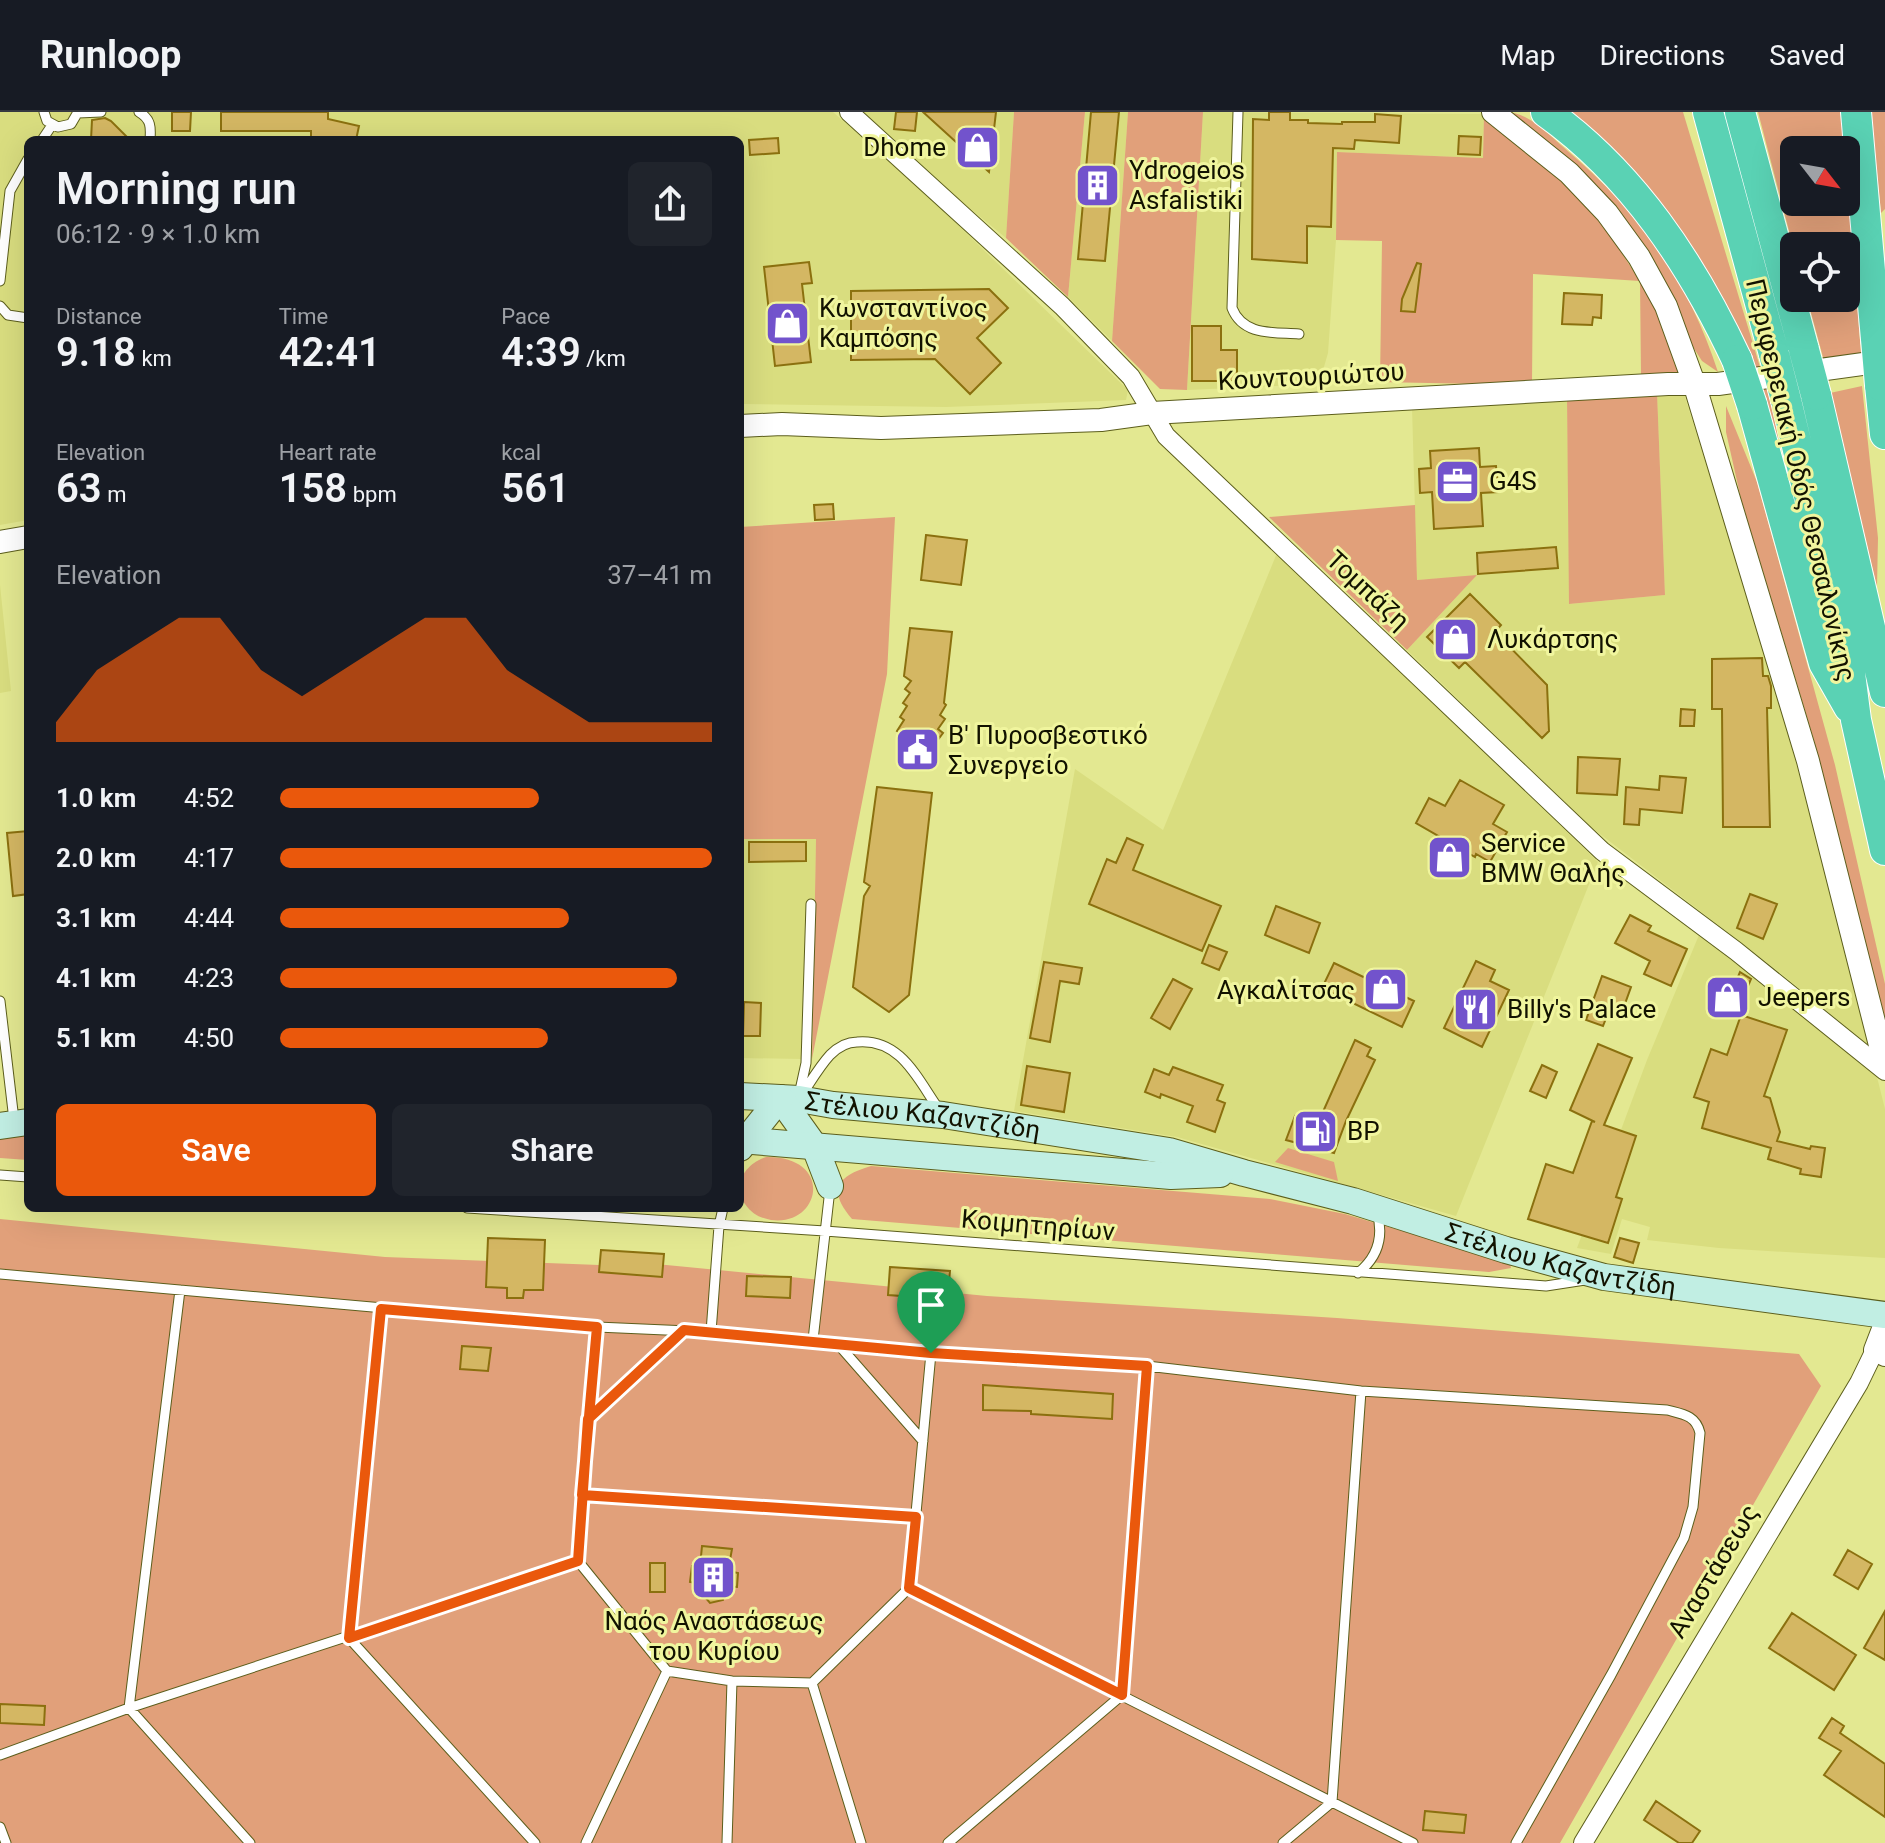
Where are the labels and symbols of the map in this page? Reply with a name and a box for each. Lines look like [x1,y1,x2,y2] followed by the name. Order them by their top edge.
[953,123,1001,171] shop icon: Dhome
[863,132,946,162] place label: Dhome
[1780,136,1860,216] north arrow
[1129,155,1245,215] place label: Ydrogeios Asfalistiki
[1074,161,1122,209] building icon: Ydrogeios Asfalistiki
[1740,276,1862,684] street label: Περιφερειακή Οδός Θεσσαλονίκης
[819,293,988,353] place label: Κωνσταντίνος Καμπόσης
[764,299,812,347] shop icon: Κωνσταντίνος Καμπόσης
[1217,356,1405,396] street label: Κουντουριώτου
[1434,457,1482,505] office icon: G4S
[1489,466,1537,496] place label: G4S
[1320,544,1416,636] street label: Τομπάζη
[1432,615,1480,663] shop icon: Λυκάρτσης
[1487,624,1618,654] place label: Λυκάρτσης
[948,720,1148,780] place label: Β' Πυροσβεστικό Συνεργείο
[893,726,941,774] public building icon: Β' Πυροσβεστικό Συνεργείο
[1481,828,1625,888] place label: Service BMW Θαλής
[1426,834,1474,882] shop icon: Service BMW Θαλής
[1362,966,1410,1014] shop icon: Αγκαλίτσας
[1703,973,1751,1021] shop icon: Jeepers
[1217,975,1355,1005] place label: Αγκαλίτσας
[1758,982,1851,1012] place label: Jeepers
[1452,985,1500,1033] restaurant icon: Billy's Palace
[1507,994,1656,1024] place label: Billy's Palace
[803,1085,1043,1145] street label: Στέλιου Καζαντζίδη
[1292,1107,1340,1155] fuel station icon: BP
[1347,1116,1380,1146] place label: BP
[960,1203,1116,1247] street label: Κοιμητηρίων
[1442,1217,1678,1302] street label: Στέλιου Καζαντζίδη
[897,1271,965,1353] pin
[1661,1499,1765,1643] street label: Αναστάσεως
[690,1554,738,1602] building icon: Ναός Αναστάσεως του Κυρίου
[605,1606,823,1666] place label: Ναός Αναστάσεως του Κυρίου

